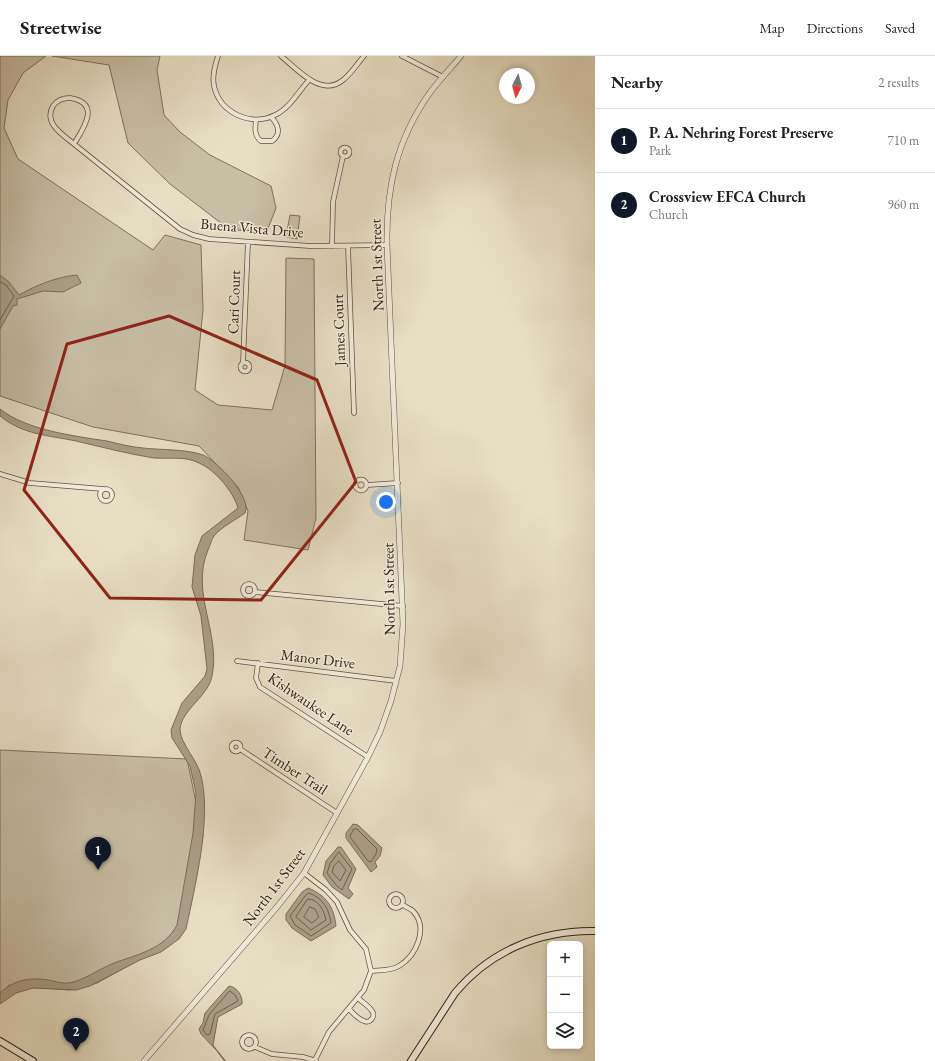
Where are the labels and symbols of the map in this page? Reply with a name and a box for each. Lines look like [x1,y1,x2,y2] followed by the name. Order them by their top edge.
[499,68,535,104] north arrow
[200,214,305,241] street label: Buena Vista Drive
[365,218,388,312] street label: North 1st Street
[223,269,244,334] street label: Cari Court
[328,293,349,368] street label: James Court
[376,492,396,512] your location
[378,542,399,635] street label: North 1st Street
[280,645,356,672] street label: Manor Drive
[264,668,358,740] street label: Kishwaukee Lane
[259,743,332,799] street label: Timber Trail
[85,837,111,870] pin: 1
[238,844,309,929] street label: North 1st Street
[63,1018,89,1051] pin: 2

